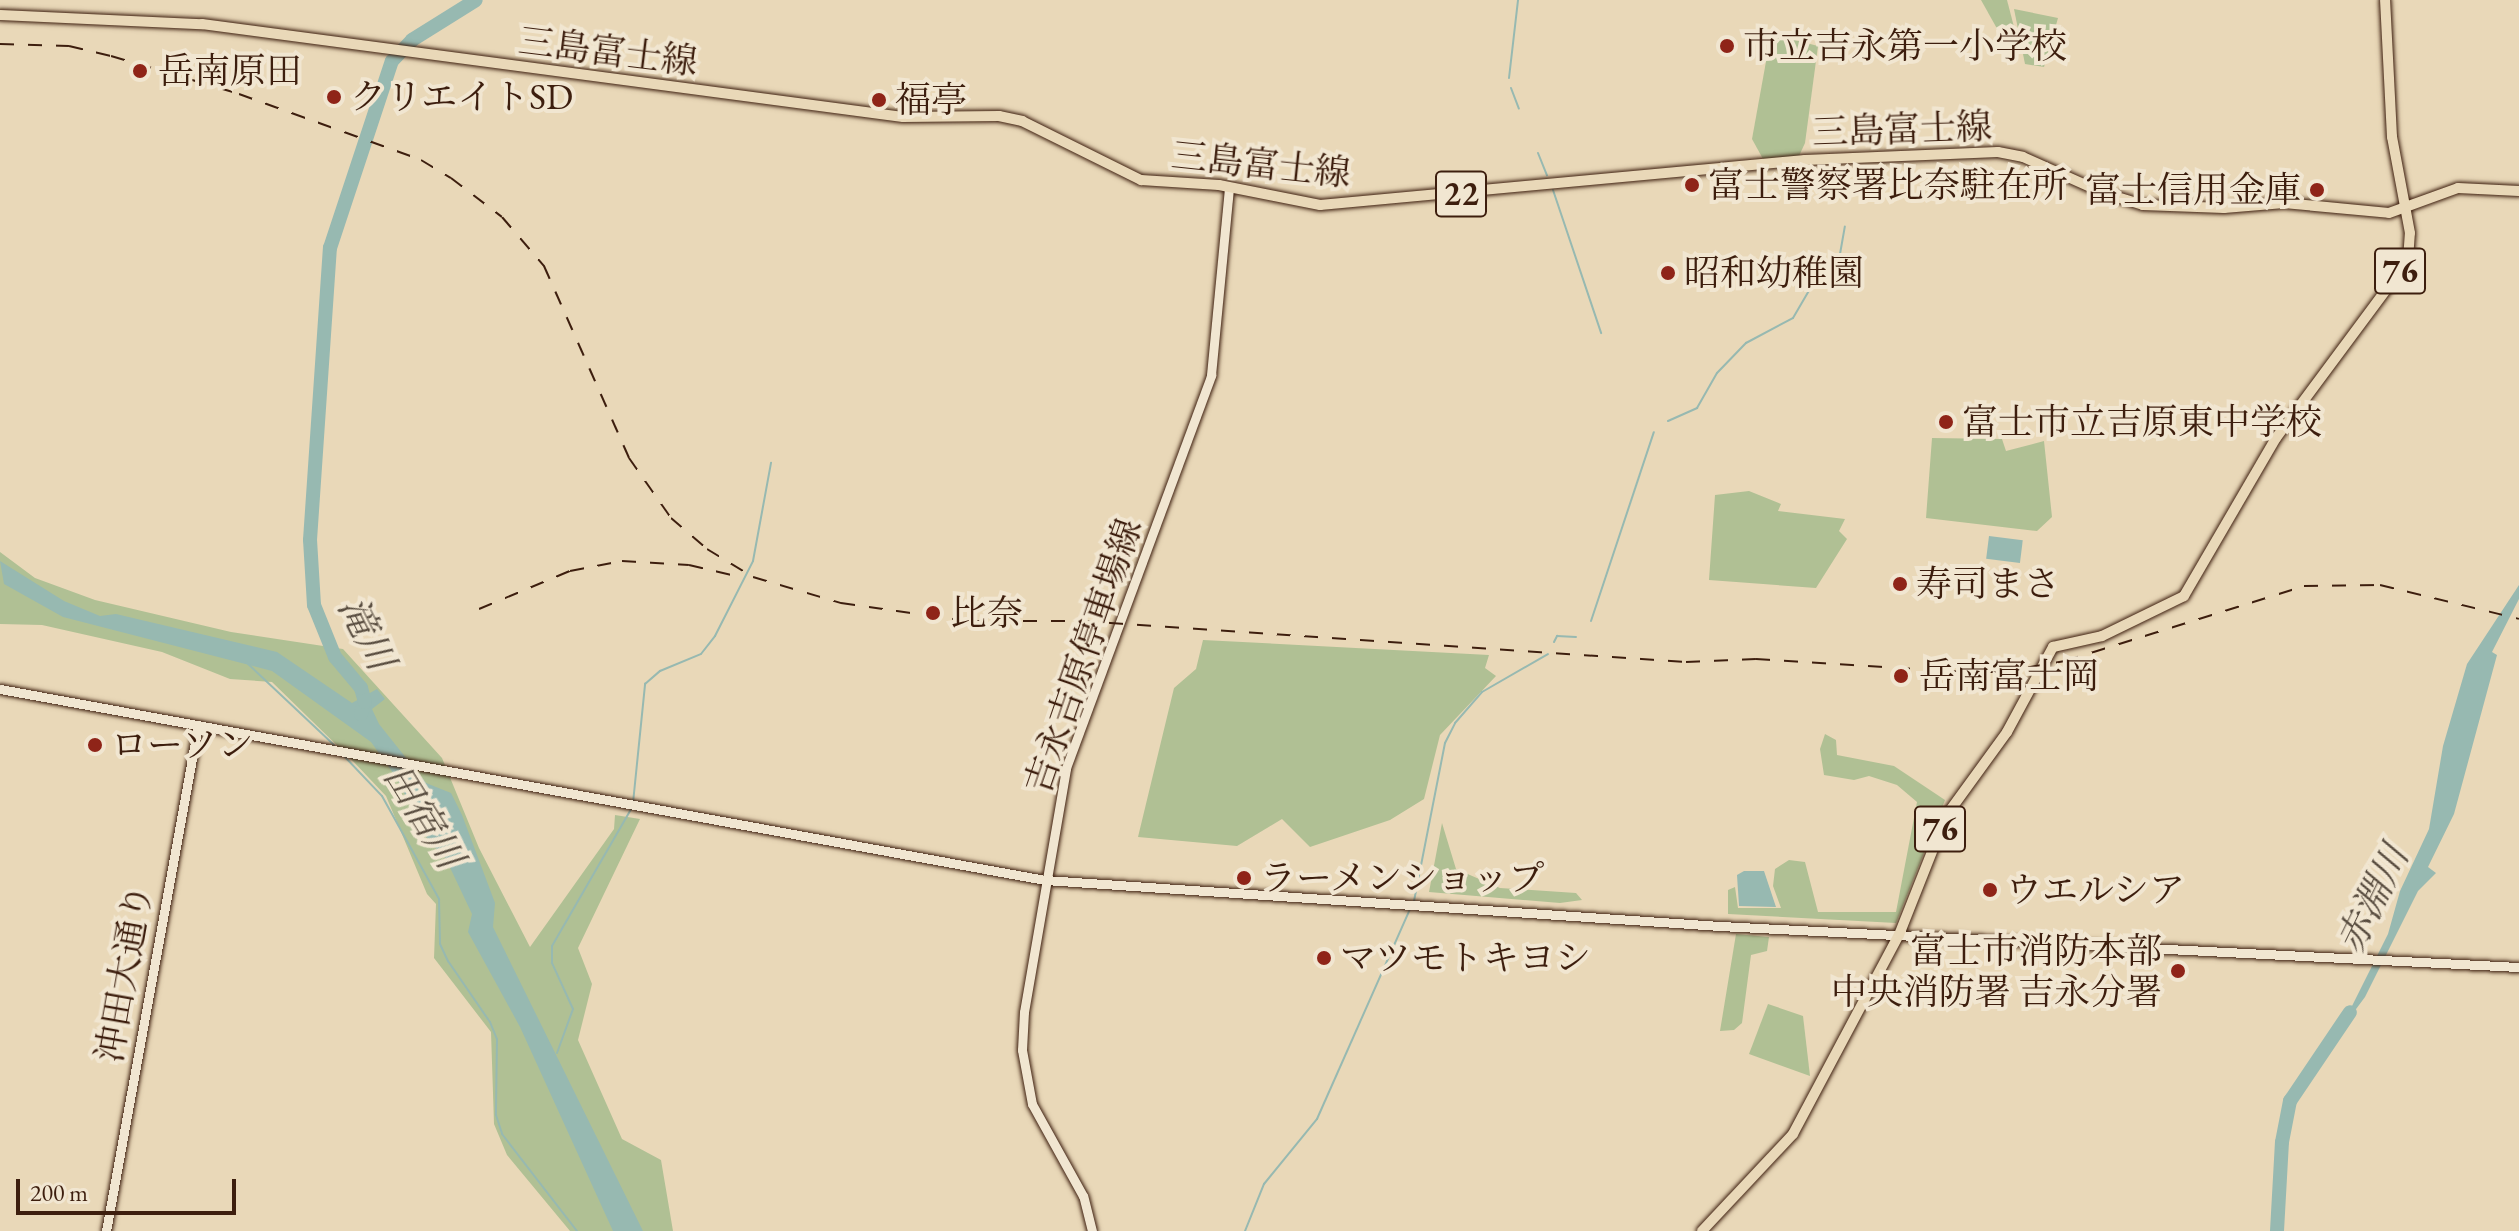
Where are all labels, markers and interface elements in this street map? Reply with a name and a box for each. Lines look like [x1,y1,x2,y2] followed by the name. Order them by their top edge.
[516,19,700,83] street label: 三島富士線
[1743,24,2067,68] place label: 市立吉永第一小学校
[1718,37,1736,55] marker: 市立吉永第一小学校
[158,49,302,93] place label: 岳南原田
[129,60,151,82] marker: 岳南原田
[350,75,574,119] place label: クリエイトSD
[895,78,967,122] place label: 福亭
[325,88,343,106] marker: クリエイトSD
[870,91,888,109] marker: 福亭
[1811,104,1993,154] street label: 三島富士線
[1169,133,1353,195] street label: 三島富士線
[1708,163,2068,207] place label: 富士警察署比奈駐在所
[1435,164,1487,224] road number: 22
[2085,168,2301,212] place label: 富士信用金庫
[1683,176,1701,194] marker: 富士警察署比奈駐在所
[2308,181,2326,199] marker: 富士信用金庫
[2374,241,2426,301] road number: 76
[1684,251,1864,295] place label: 昭和幼稚園
[1659,264,1677,282] marker: 昭和幼稚園
[1962,400,2322,444] place label: 富士市立吉原東中学校
[1937,413,1955,431] marker: 富士市立吉原東中学校
[1016,513,1150,799] street label: 吉永吉原停車場線
[1916,562,2060,606] place label: 寿司まさ
[1891,575,1909,593] marker: 寿司まさ
[329,589,405,677] water label: 滝川
[951,591,1023,635] place label: 比奈
[922,602,944,624] marker: 比奈
[1919,654,2099,698] place label: 岳南富士岡
[1890,665,1912,687] marker: 岳南富士岡
[111,723,255,767] place label: ローソン
[86,736,104,754] marker: ローソン
[374,756,474,876] water label: 田宿川
[1914,799,1966,859] road number: 76
[2327,838,2417,960] water label: 赤淵川
[1260,856,1548,900] place label: ラーメンショップ
[2006,868,2186,912] place label: ウエルシア
[1235,869,1253,887] marker: ラーメンショップ
[87,881,161,1065] street label: 沖田大通り
[1981,881,1999,899] marker: ウエルシア
[1831,928,2162,1013] place label: 富士市消防本部 中央消防署 吉永分署
[1340,936,1592,980] place label: マツモトキヨシ
[1315,949,1333,967] marker: マツモトキヨシ
[2169,962,2187,980] marker: 富士市消防本部 中央消防署 吉永分署
[20,1163,240,1213] scale bar
[30,1177,88,1208] text: 200 m

